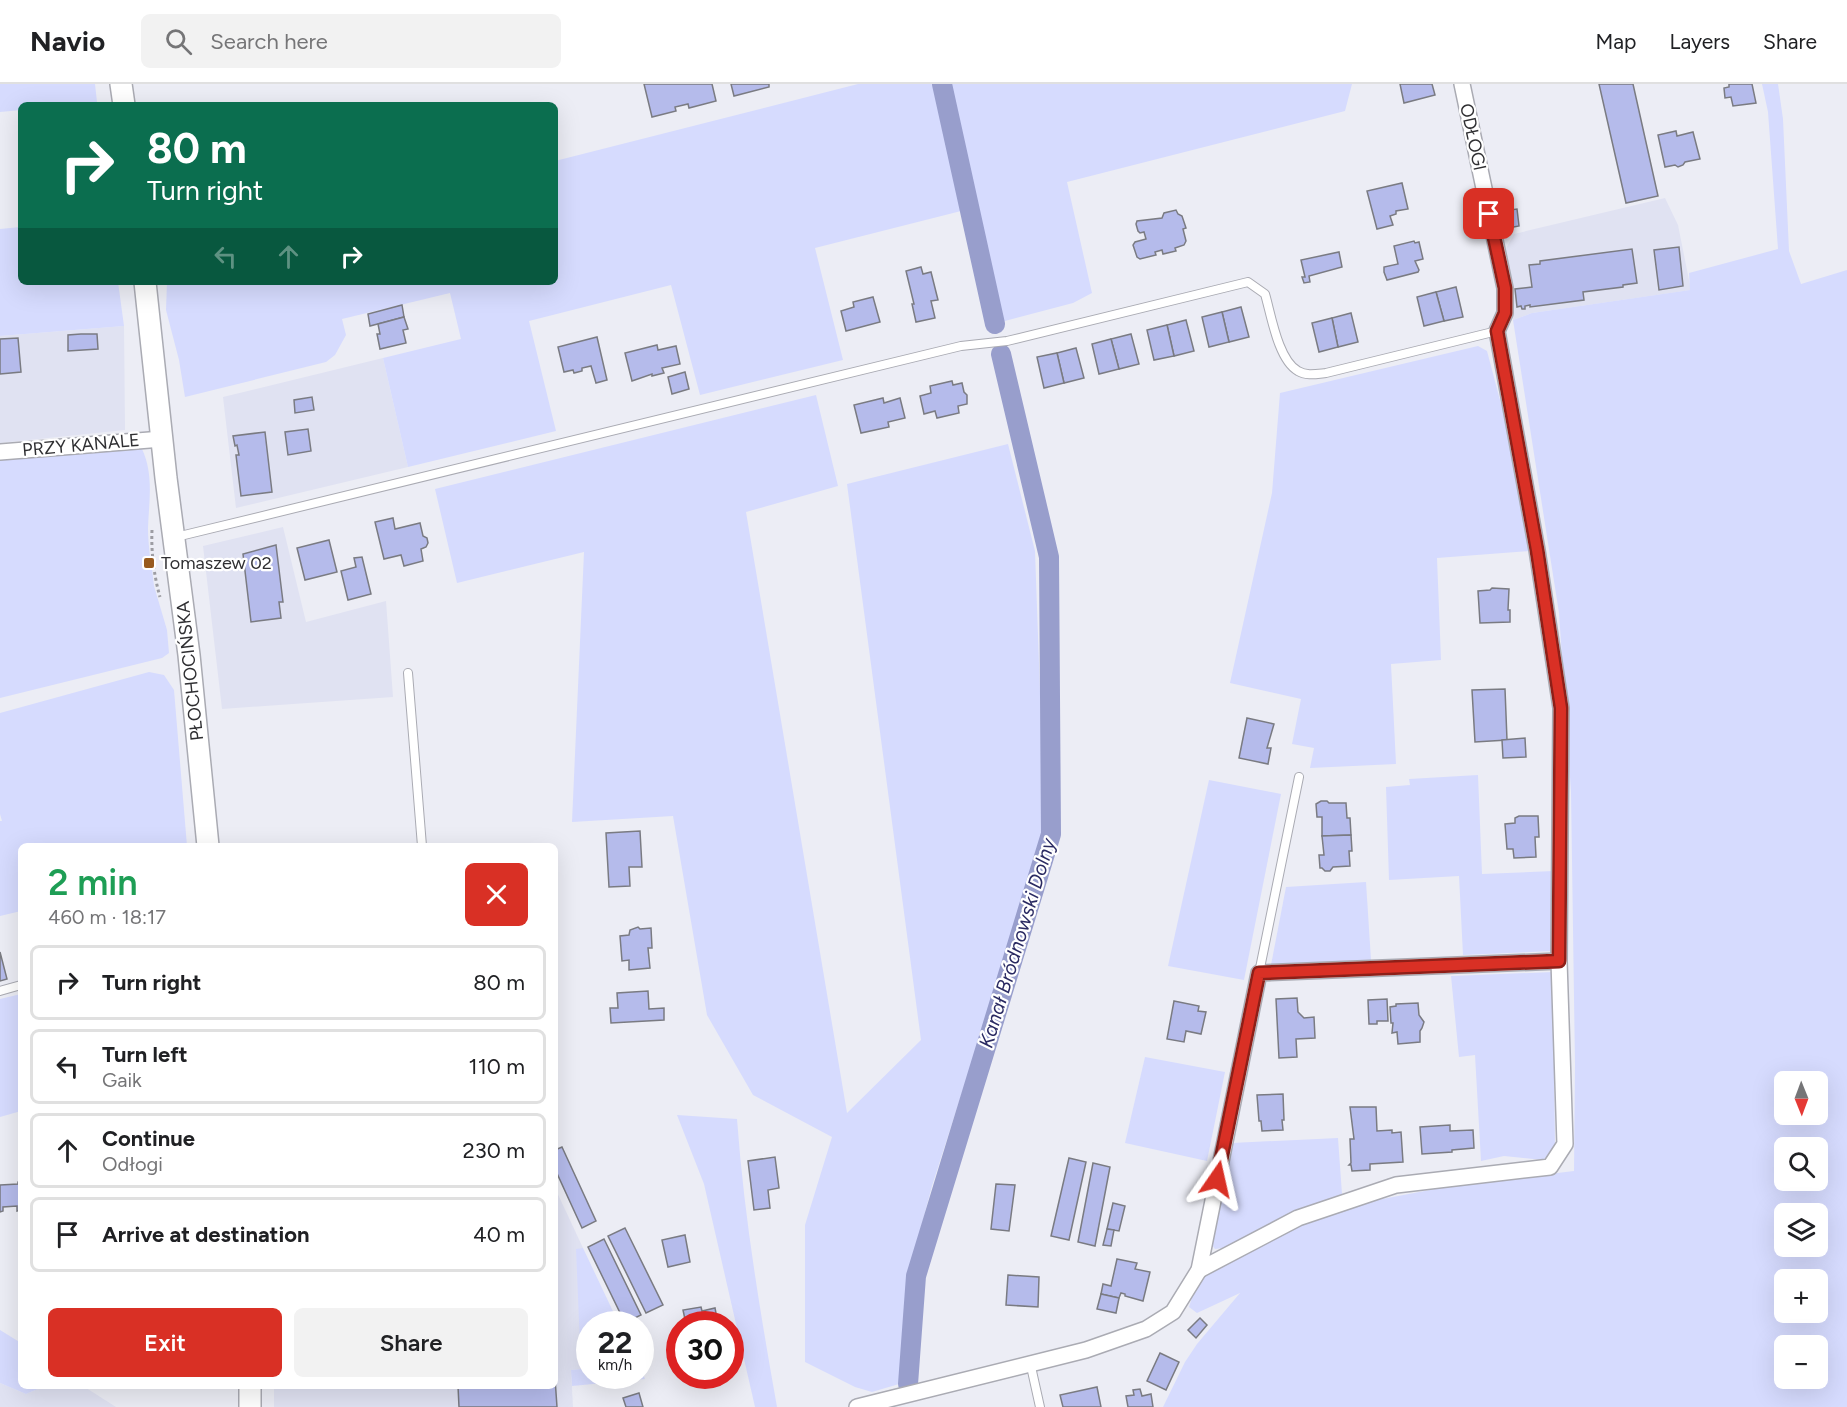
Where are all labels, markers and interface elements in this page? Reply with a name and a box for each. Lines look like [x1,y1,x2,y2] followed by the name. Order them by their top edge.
[141,14,561,68] search box
[30,24,105,58] text: Navio
[162,25,195,58] icon: search
[210,28,328,55] text: Search here
[1596,29,1636,54] text: Map
[1669,29,1730,54] text: Layers
[1763,29,1817,54] text: Share
[1455,101,1491,173] street label: ODŁOGI
[147,123,247,174] text: 80 m
[48,126,126,204] icon: right
[147,174,263,207] text: Turn right
[1463,188,1514,239] pin
[1472,197,1505,230] icon: arrive
[209,240,242,273] icon: left
[272,240,305,273] icon: ahead
[335,240,368,273] icon: right
[21,429,141,461] street label: PRZY KANALE
[161,552,272,574] place label: Tomaszew 02
[142,556,156,570] marker: Tomaszew 02
[172,600,208,742] street label: PŁOCHOCIŃSKA
[974,834,1061,1051] water label: Kanał Bródnowski Dolny
[48,861,138,904] text: 2 min
[465,863,528,926] button: close
[48,905,166,929] text: 460 m · 18:17
[51,966,84,999] icon: right
[102,969,201,996] text: Turn right
[473,969,525,996] text: 80 m
[102,1041,188,1068] text: Turn left
[51,1050,84,1083] icon: left
[469,1053,525,1080] text: 110 m
[102,1068,142,1092] text: Gaik
[1774,1071,1828,1125] north arrow
[1774,1071,1828,1389] map controls
[102,1125,195,1152] text: Continue
[51,1134,84,1167] icon: ahead
[462,1137,525,1164] text: 230 m
[1774,1137,1828,1191] button: search
[1185,1147,1249,1211] position arrow
[102,1152,163,1176] text: Odłogi
[1774,1203,1828,1257] button: layers
[51,1218,84,1251] icon: arrive
[102,1221,310,1248] text: Arrive at destination
[473,1221,525,1248] text: 40 m
[1774,1269,1828,1323] button: +
[48,1308,282,1377] button: Exit
[294,1308,528,1377] button: Share
[666,1311,744,1389] speed limit sign: 30
[598,1324,632,1361] text: 22
[1774,1335,1828,1389] button: −
[598,1356,632,1374] text: km/h

